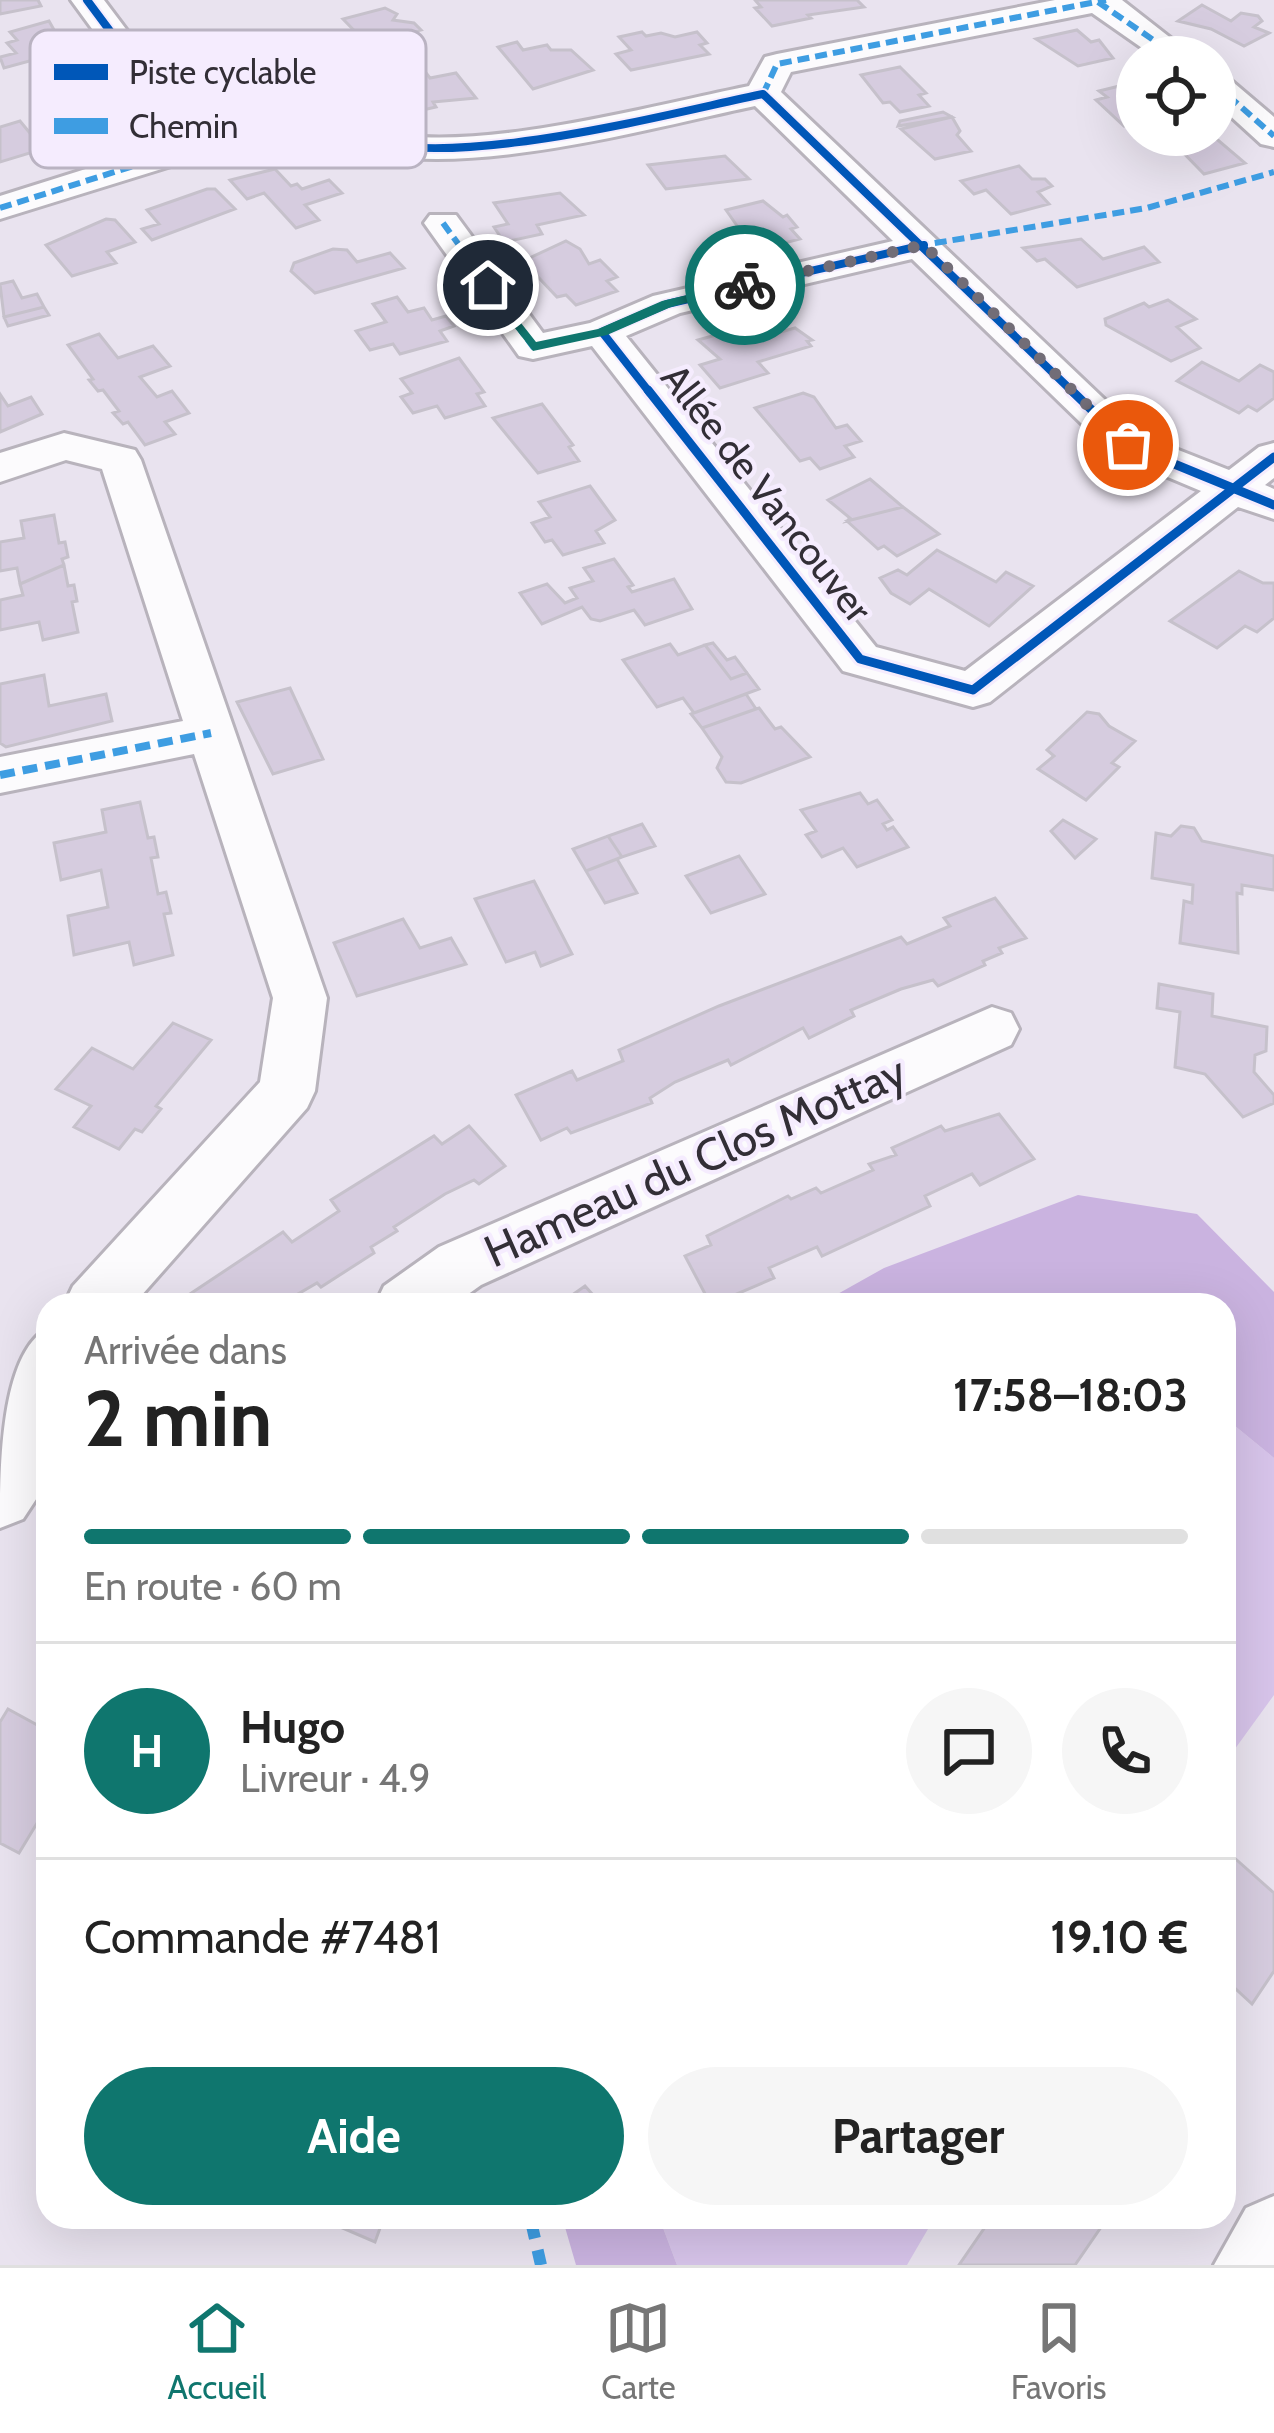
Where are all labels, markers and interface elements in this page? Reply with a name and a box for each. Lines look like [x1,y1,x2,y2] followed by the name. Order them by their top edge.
[30,30,426,168] legend
[1116,36,1236,156] map controls
[1116,36,1236,156] button: locate
[129,52,316,92] text: Piste cyclable
[129,106,239,146] text: Chemin
[685,225,805,345] courier
[437,234,539,336] pin
[455,252,521,318] icon: home
[712,252,778,318] icon: bike
[651,354,883,632] street label: Allée de Vancouver
[1077,394,1179,496] pin
[1095,412,1161,478] icon: bag
[476,1044,914,1278] street label: Hameau du Clos Mottay
[84,1326,287,1374] text: Arrivée dans
[953,1368,1188,1422] text: 17:58–18:03
[84,1371,272,1466] text: 2 min
[84,1562,342,1610] text: En route · 60 m
[906,1688,1032,1814] button: chat
[1062,1688,1188,1814] button: phone
[240,1700,345,1754] text: Hugo
[131,1724,163,1778] text: H
[240,1754,431,1802] text: Livreur · 4.9
[84,1910,440,1964] text: Commande #7481
[1050,1910,1188,1964] text: 19.10 €
[84,2067,624,2205] button: Aide
[648,2067,1188,2205] button: Partager
[168,2295,266,2407] tab: Accueil
[601,2295,676,2407] tab: Carte
[1011,2295,1106,2407] tab: Favoris

